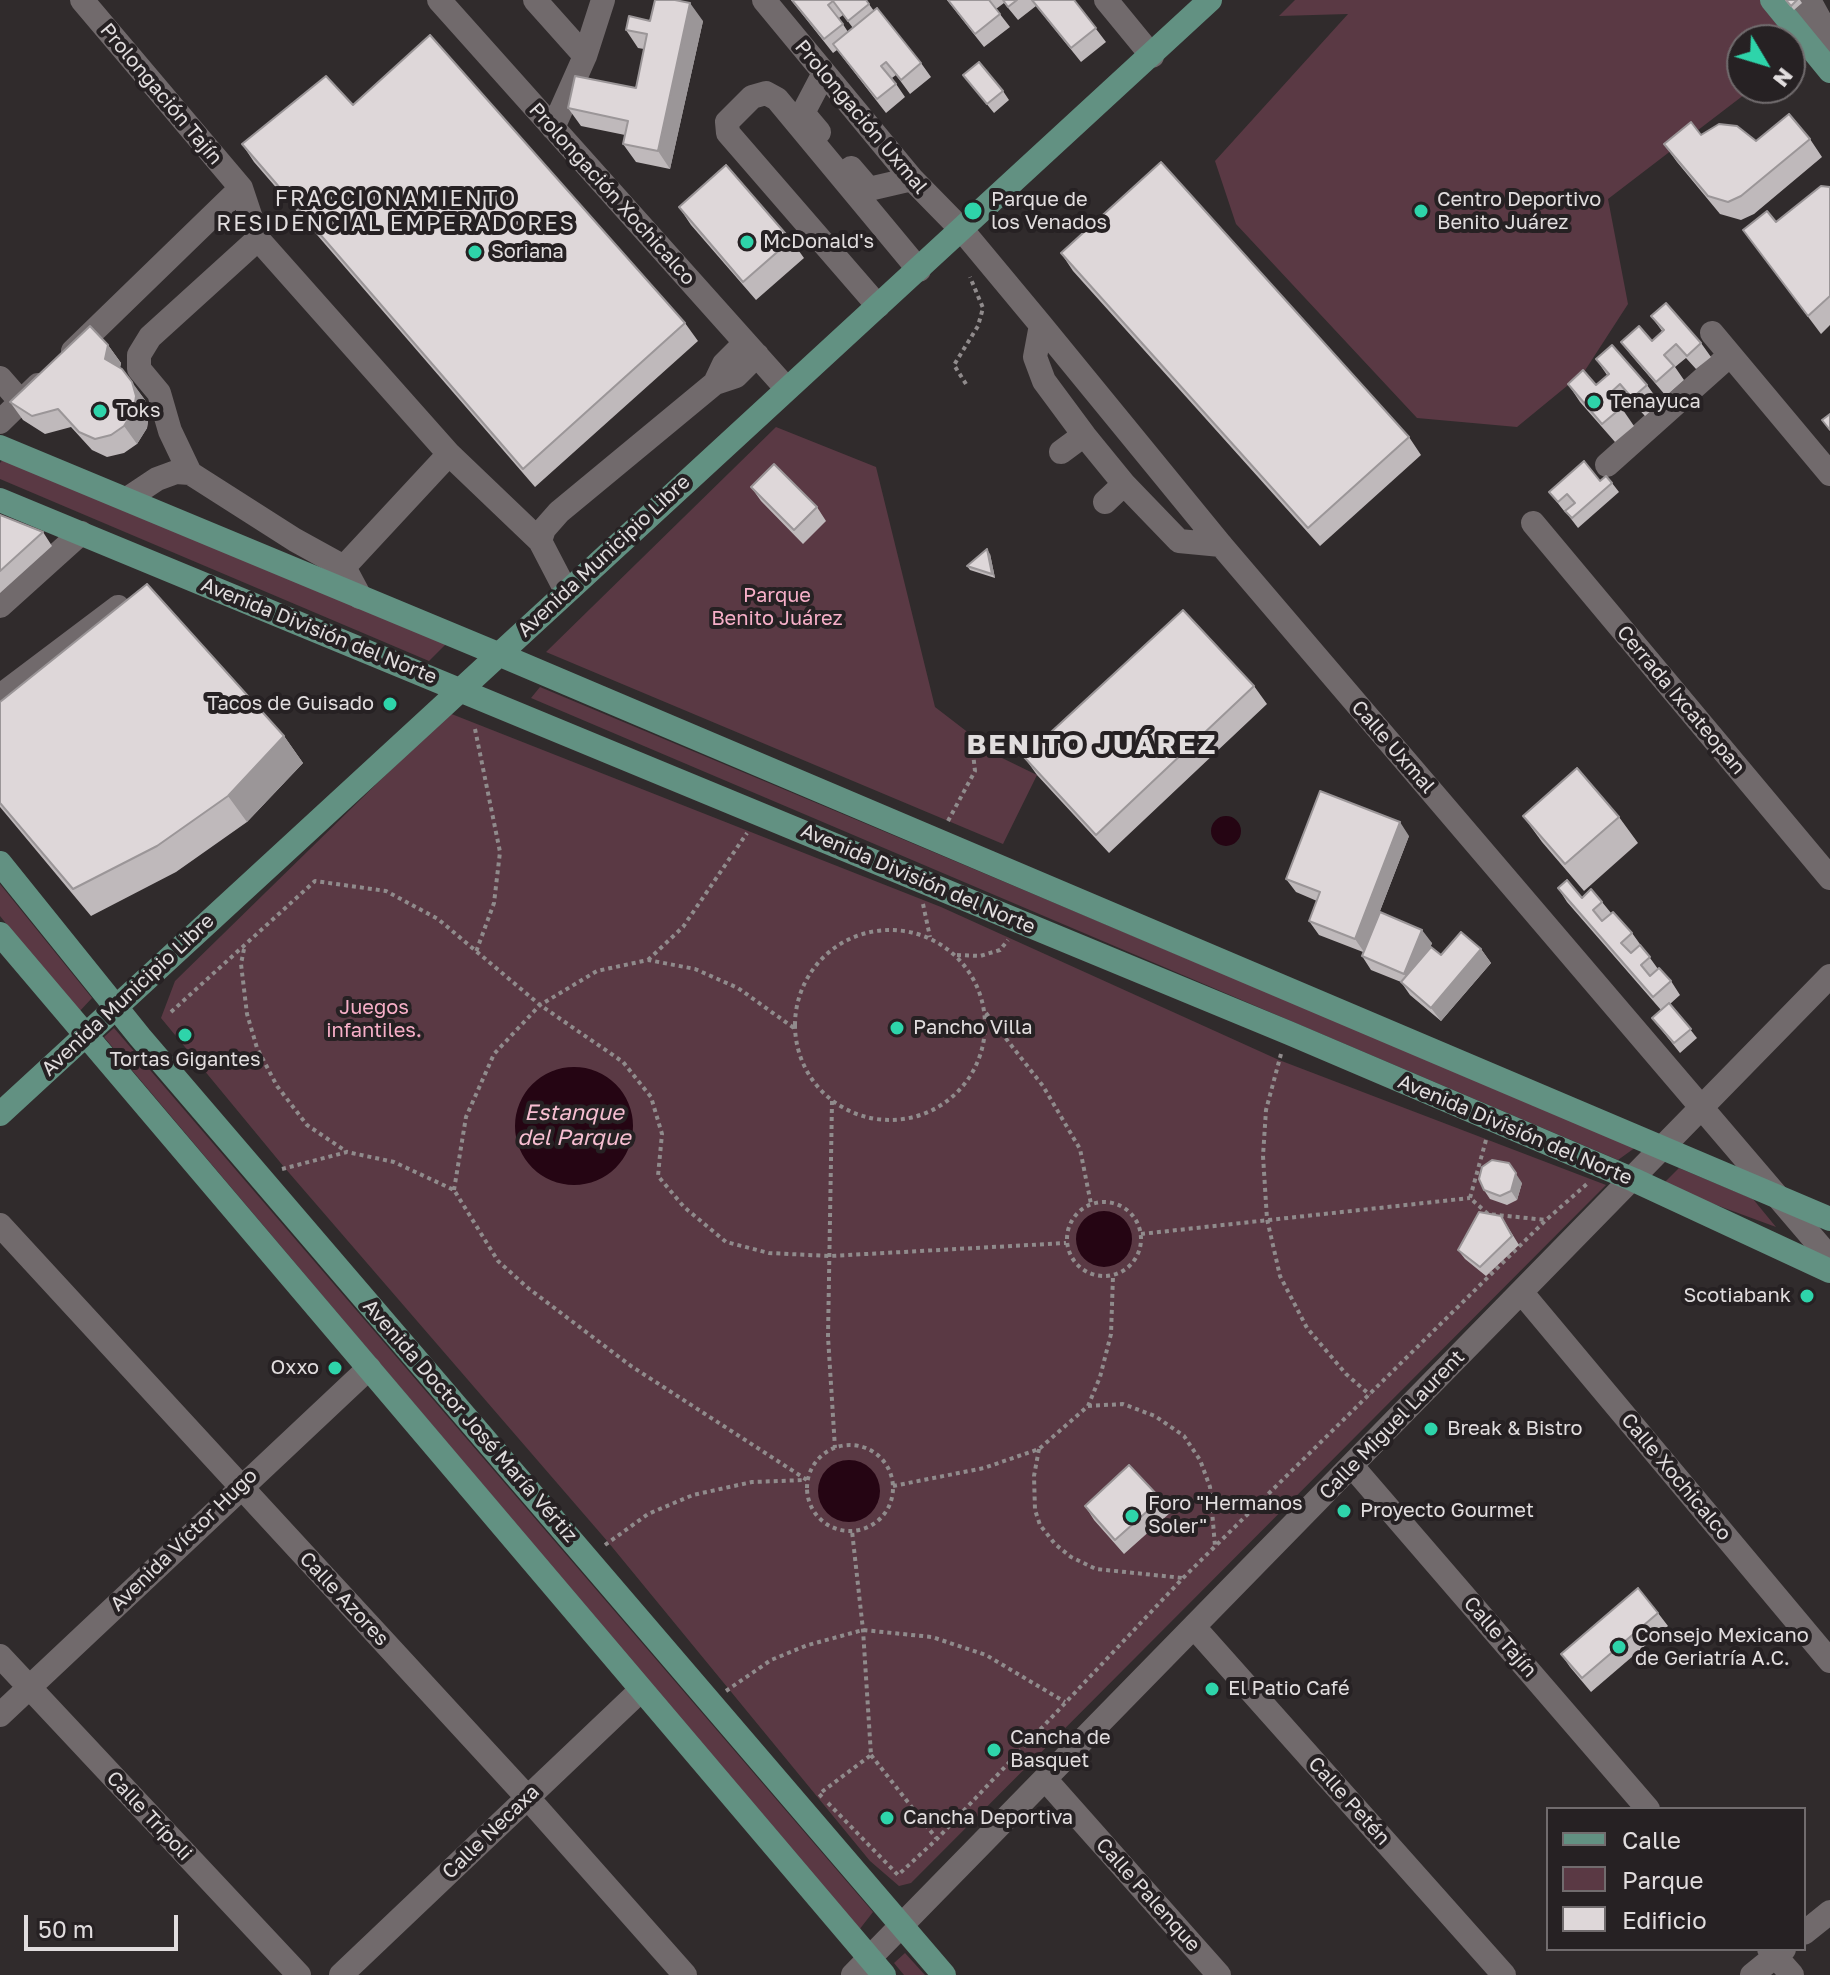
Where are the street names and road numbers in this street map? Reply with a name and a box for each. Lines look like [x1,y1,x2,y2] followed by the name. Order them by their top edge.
[95,18,227,170] street label: Prolongación Tajín
[790,35,932,199] street label: Prolongación Uxmal
[524,98,700,290] street label: Prolongación Xochicalco
[513,470,695,642] street label: Avenida Municipio Libre
[198,573,440,689] street label: Avenida División del Norte
[1612,621,1750,779] street label: Cerrada Ixcateopan
[1346,696,1440,798] street label: Calle Uxmal
[797,819,1039,939] street label: Avenida División del Norte
[37,909,219,1081] street label: Avenida Municipio Libre
[1394,1070,1636,1190] street label: Avenida División del Norte
[358,1294,582,1548] street label: Avenida Doctor José María Vértiz
[1314,1345,1470,1505] street label: Calle Miguel Laurent
[1616,1408,1736,1546] street label: Calle Xochicalco
[106,1464,262,1616] street label: Avenida Víctor Hugo
[294,1547,394,1651] street label: Calle Azores
[1458,1592,1542,1682] street label: Calle Tajín
[1303,1752,1395,1850] street label: Calle Petén
[101,1766,197,1866] street label: Calle Trípoli
[438,1780,544,1884] street label: Calle Necaxa
[1091,1833,1205,1957] street label: Calle Palenque

